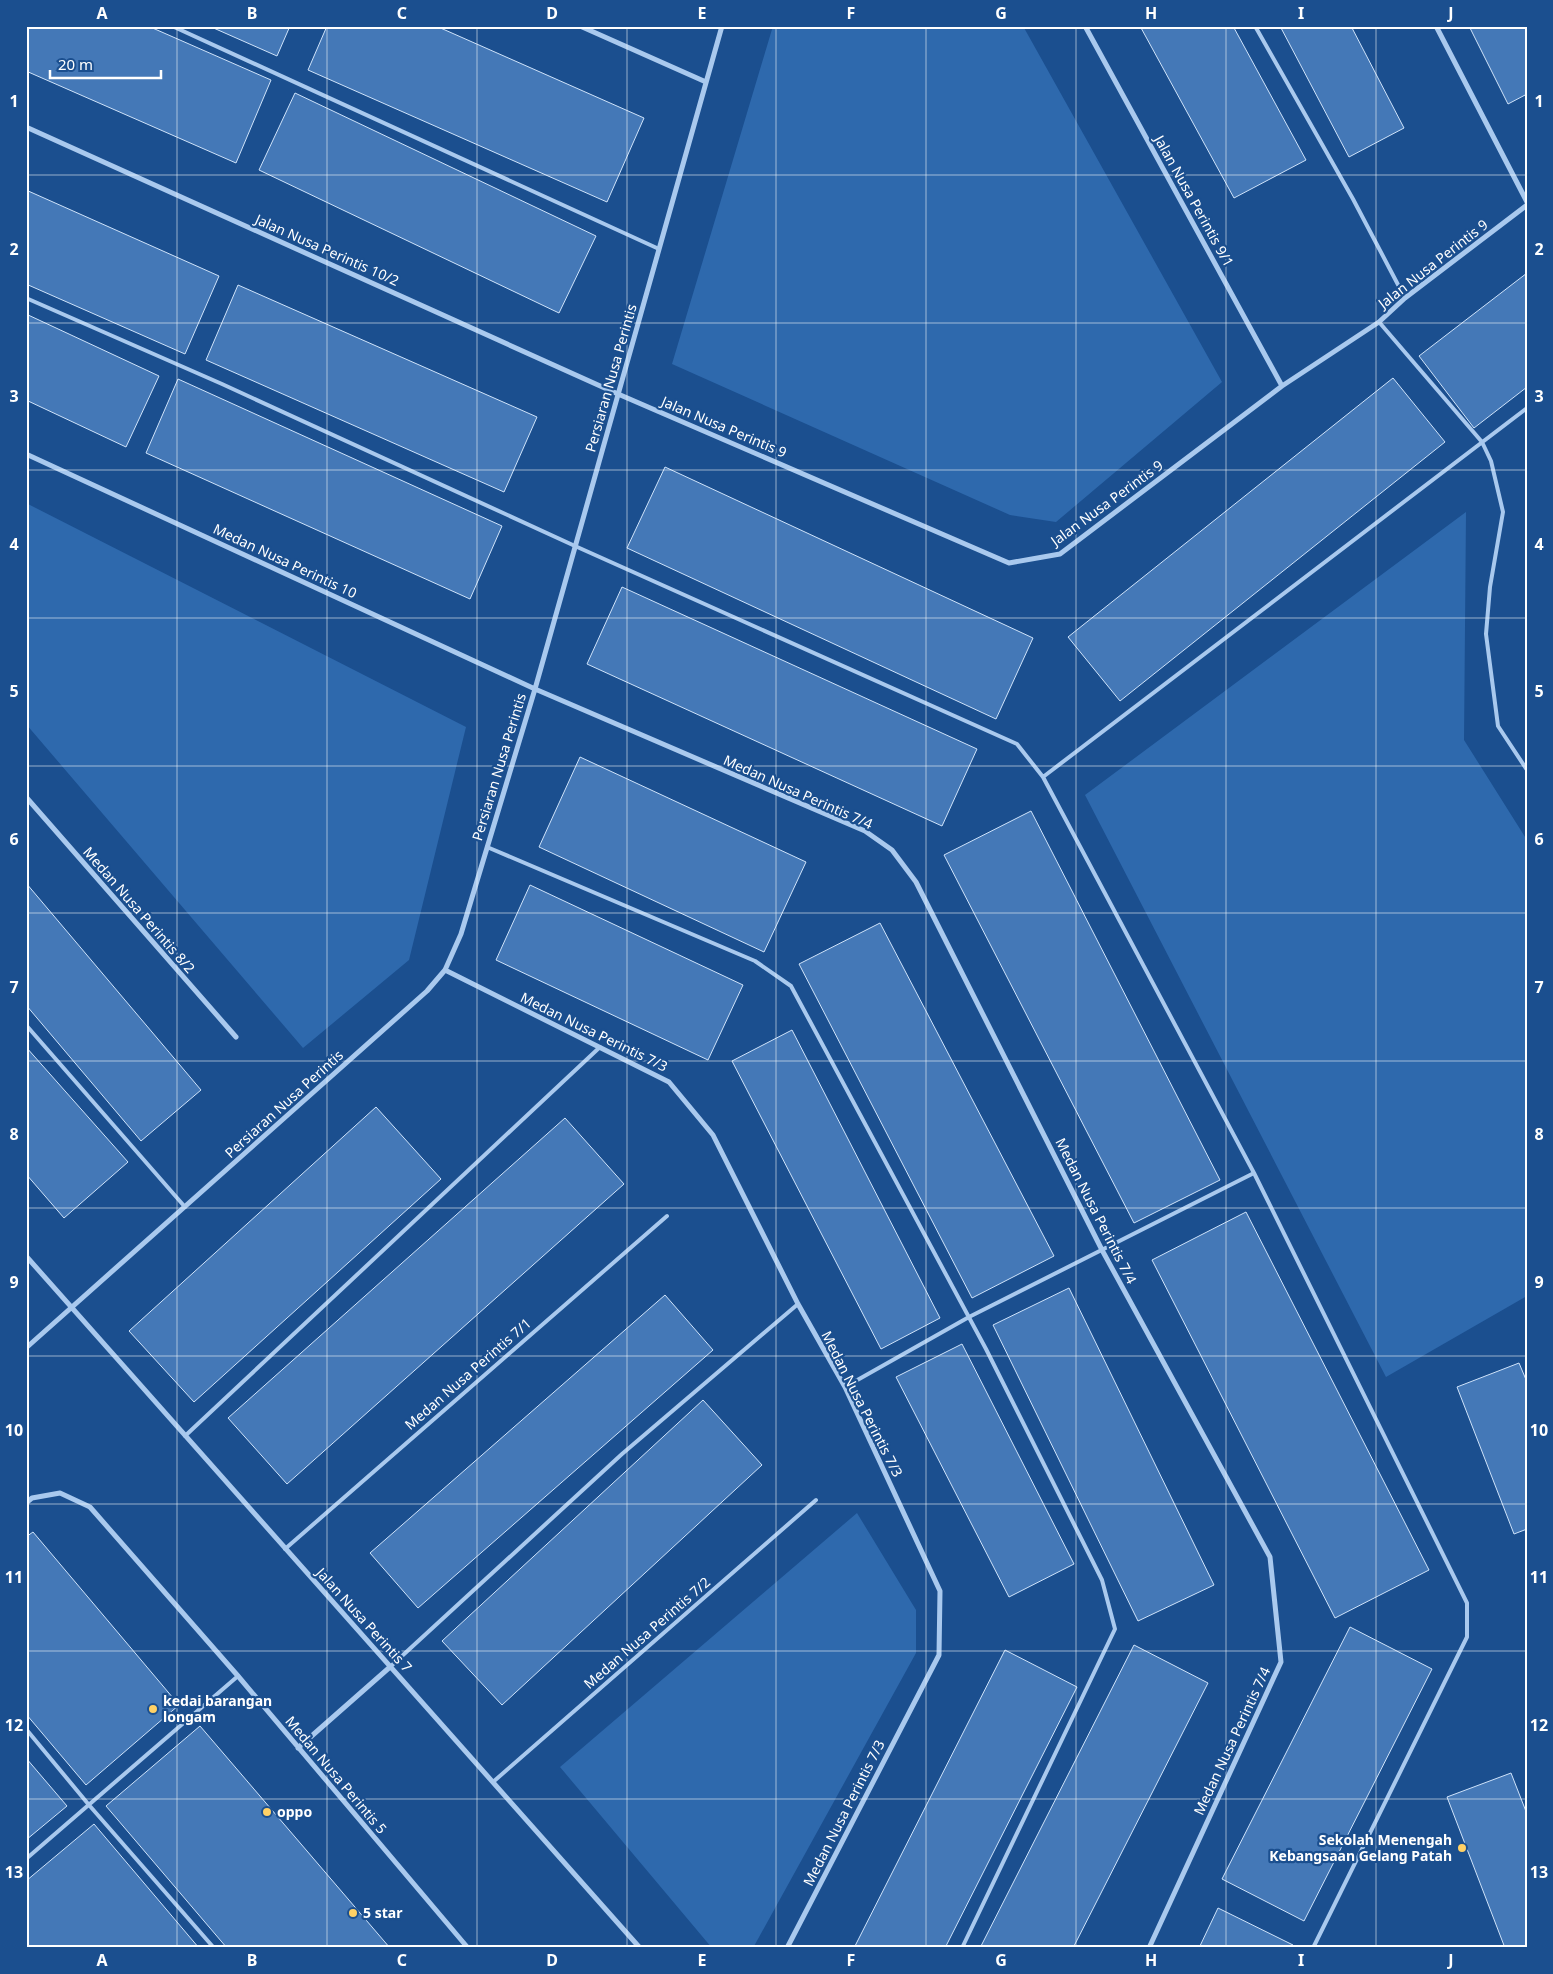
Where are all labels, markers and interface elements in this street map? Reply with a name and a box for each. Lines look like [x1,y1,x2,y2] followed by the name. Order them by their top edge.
[96,2,108,24] text: A
[247,2,257,24] text: B
[397,2,407,24] text: C
[546,2,558,24] text: D
[698,2,707,24] text: E
[847,2,855,24] text: F
[995,2,1007,24] text: G
[1145,2,1157,24] text: H
[1298,2,1304,24] text: I
[1446,2,1454,24] text: J
[50,48,161,80] scale bar
[58,54,93,74] text: 20 m
[9,90,19,112] text: 1
[1534,90,1544,112] text: 1
[1149,130,1239,270] street label: Jalan Nusa Perintis 9/1
[250,208,402,290] street label: Jalan Nusa Perintis 10/2
[1372,215,1491,314] street label: Jalan Nusa Perintis 9
[9,238,19,260] text: 2
[1534,238,1544,260] text: 2
[580,301,641,454] street label: Persiaran Nusa Perintis
[9,385,19,407] text: 3
[1534,385,1544,407] text: 3
[657,391,790,462] street label: Jalan Nusa Perintis 9
[1045,455,1167,551] street label: Jalan Nusa Perintis 9
[210,519,360,602] street label: Medan Nusa Perintis 10
[9,533,19,555] text: 4
[1534,533,1544,555] text: 4
[9,680,19,702] text: 5
[1534,680,1544,702] text: 5
[467,691,530,843] street label: Persiaran Nusa Perintis
[721,750,876,833] street label: Medan Nusa Perintis 7/4
[9,828,19,850] text: 6
[1534,828,1544,850] text: 6
[79,842,200,977] street label: Medan Nusa Perintis 8/2
[9,976,19,998] text: 7
[1534,976,1544,998] text: 7
[517,988,671,1075] street label: Medan Nusa Perintis 7/3
[220,1045,347,1162] street label: Persiaran Nusa Perintis
[9,1123,19,1145] text: 8
[1534,1123,1544,1145] text: 8
[1051,1135,1142,1287] street label: Medan Nusa Perintis 7/4
[9,1271,19,1293] text: 9
[1534,1271,1544,1293] text: 9
[400,1313,535,1434] street label: Medan Nusa Perintis 7/1
[817,1328,908,1480] street label: Medan Nusa Perintis 7/3
[5,1419,23,1441] text: 10
[1530,1419,1548,1441] text: 10
[311,1562,416,1676] street label: Jalan Nusa Perintis 7
[5,1566,23,1588] text: 11
[1530,1566,1548,1588] text: 11
[579,1572,714,1693] street label: Medan Nusa Perintis 7/2
[1189,1664,1274,1818] street label: Medan Nusa Perintis 7/4
[163,1691,272,1726] place label: kedai barangan longam
[147,1703,159,1715] marker: kedai barangan longam
[281,1712,391,1838] street label: Medan Nusa Perintis 5
[5,1714,23,1736] text: 12
[1530,1714,1548,1736] text: 12
[798,1737,889,1889] street label: Medan Nusa Perintis 7/3
[277,1802,312,1821] place label: oppo
[261,1806,273,1818] marker: oppo
[1269,1830,1452,1865] place label: Sekolah Menengah Kebangsaan Gelang Patah
[1456,1842,1468,1854] marker: Sekolah Menengah Kebangsaan Gelang Patah
[5,1861,23,1883] text: 13
[1530,1861,1548,1883] text: 13
[363,1903,403,1922] place label: 5 star
[347,1907,359,1919] marker: 5 star
[96,1949,108,1971] text: A
[247,1949,257,1971] text: B
[397,1949,407,1971] text: C
[546,1949,558,1971] text: D
[698,1949,707,1971] text: E
[847,1949,855,1971] text: F
[995,1949,1007,1971] text: G
[1145,1949,1157,1971] text: H
[1298,1949,1304,1971] text: I
[1446,1949,1454,1971] text: J

